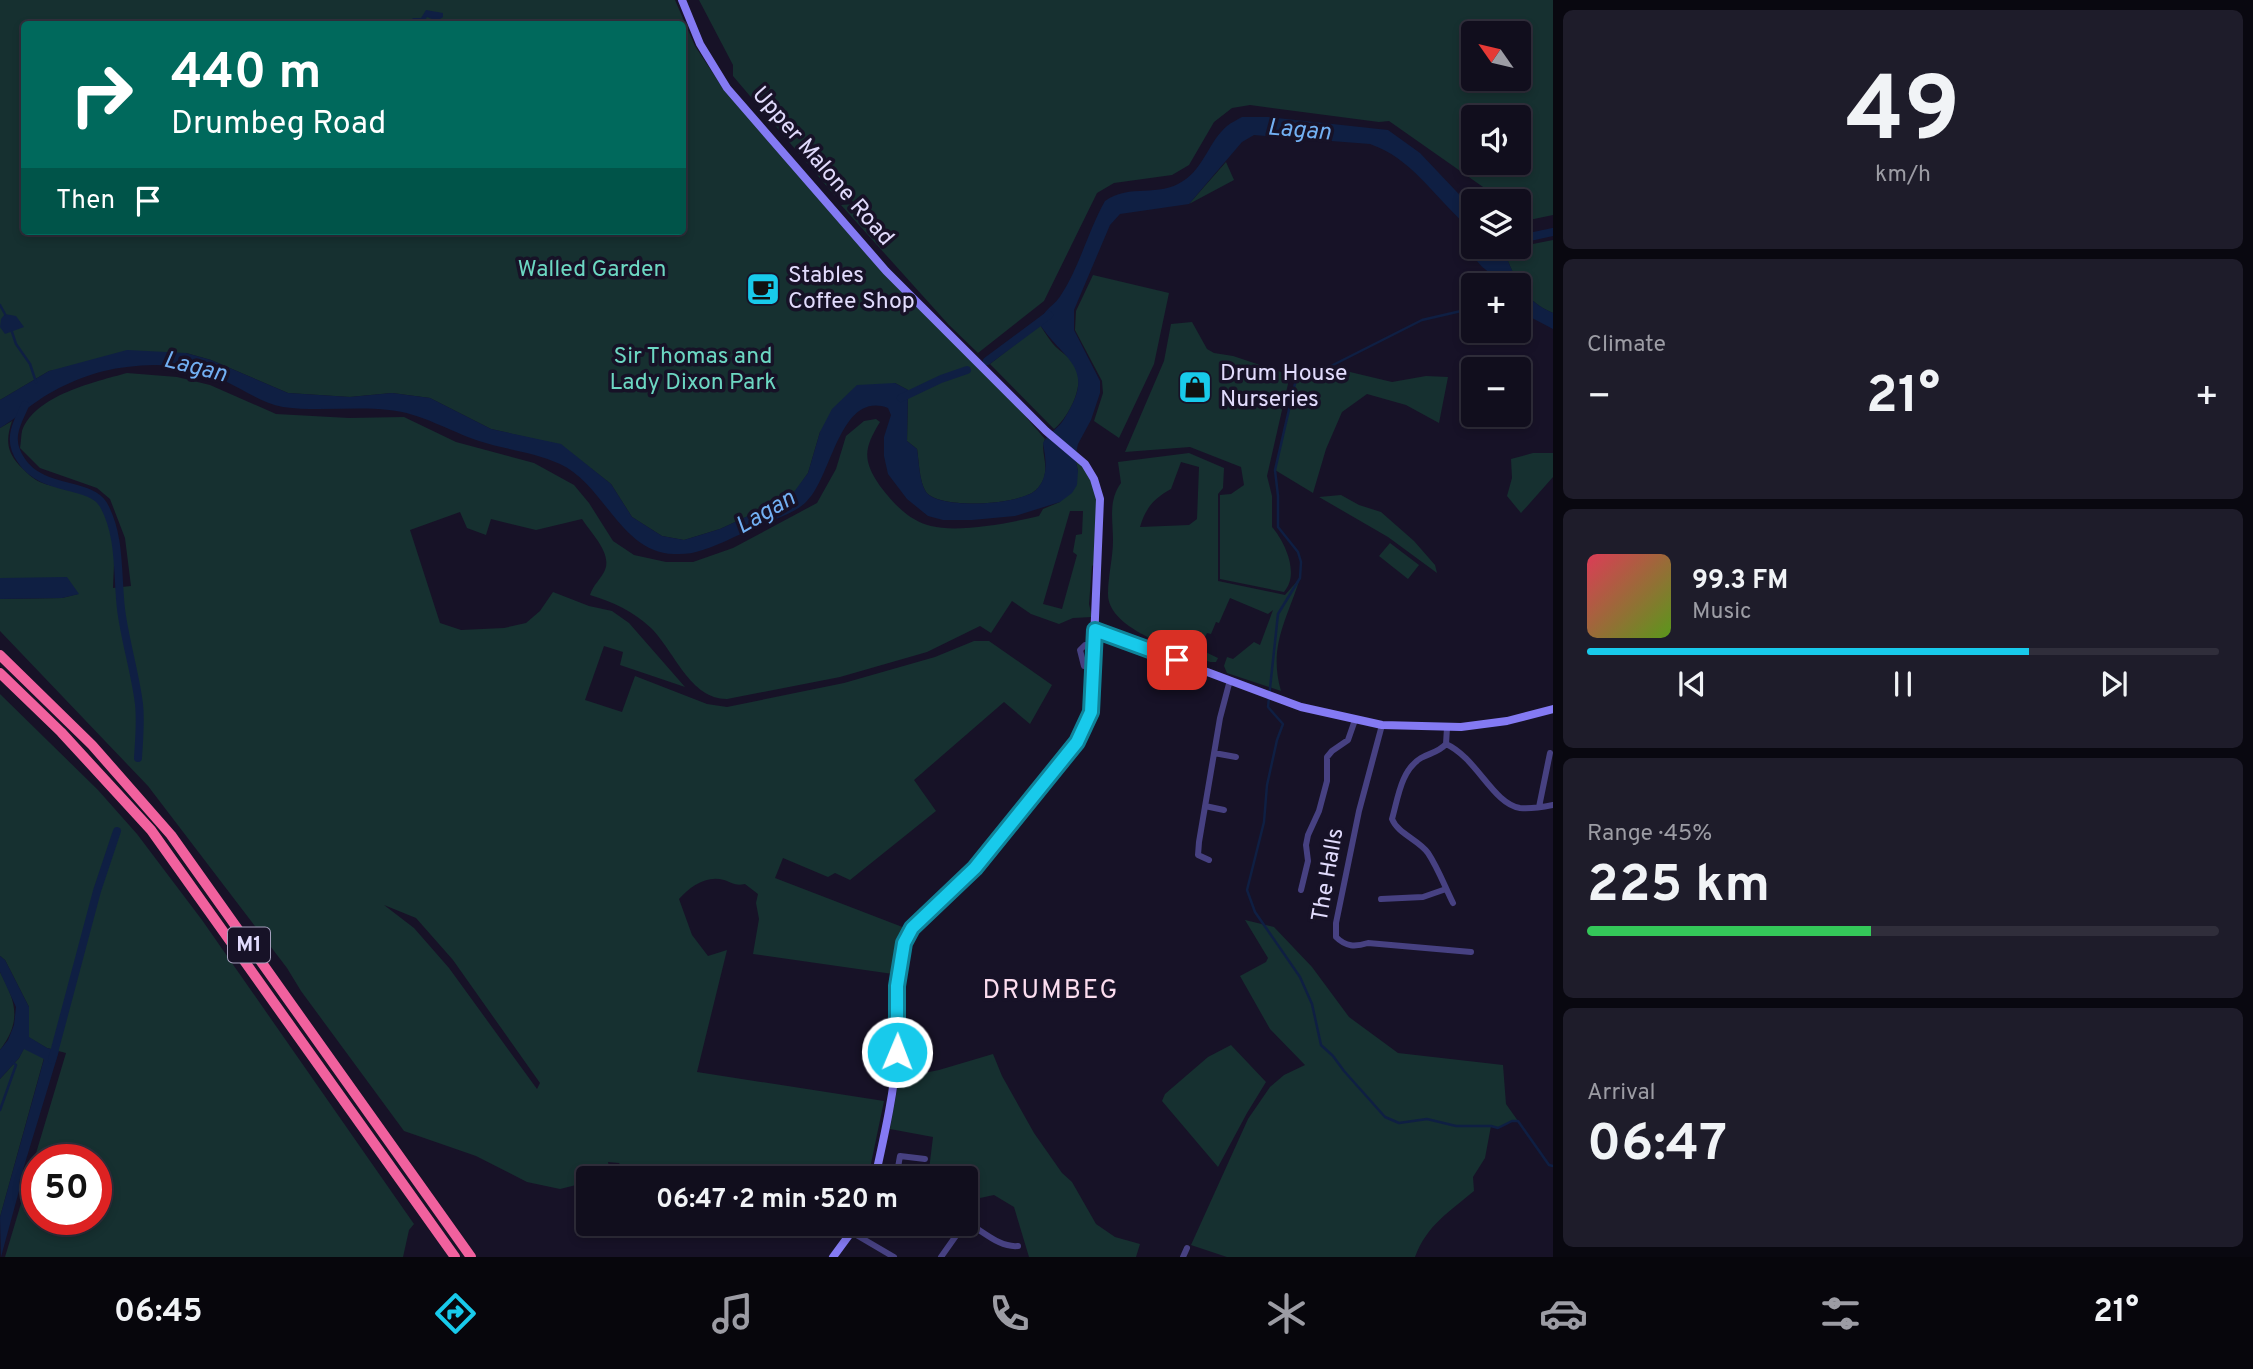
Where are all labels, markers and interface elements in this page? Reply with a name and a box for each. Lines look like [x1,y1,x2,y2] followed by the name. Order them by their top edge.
[1461,21,1531,91] north arrow
[1461,21,1531,427] map controls
[171,44,321,106] text: 440 m
[56,49,147,140] icon: right
[1846,58,1960,173] text: 49
[745,81,899,253] street label: Upper Malone Road
[171,105,386,145] text: Drumbeg Road
[1461,105,1531,175] button: sound
[1266,113,1332,149] water label: Lagan
[1875,161,1931,190] text: km/h
[129,182,167,220] icon: arrive
[56,185,115,218] text: Then
[1461,189,1531,259] button: layers
[517,256,667,285] park label: Walled Garden
[788,262,915,317] place label: Stables Coffee Shop
[744,270,782,308] cafe icon: Stables Coffee Shop
[1461,273,1531,343] button: +
[1587,331,1666,360] text: Climate
[609,343,777,398] park label: Sir Thomas and Lady Dixon Park
[160,346,230,390] water label: Lagan
[1461,357,1531,427] button: −
[1220,360,1347,415] place label: Drum House Nurseries
[1866,365,1940,431] text: 21°
[1176,368,1214,406] shop icon: Drum House Nurseries
[1587,374,1612,423] text: −
[2194,374,2219,423] text: +
[731,484,801,542] water label: Lagan
[1692,565,1788,598] text: 99.3 FM
[1692,598,1752,627] text: Music
[1147,630,1207,690] pin
[1158,641,1196,679] icon: arrive
[1673,665,1711,703] icon: previous
[1884,665,1922,703] icon: pause
[2095,665,2133,703] icon: next
[1587,820,1712,849] text: Range · 45%
[1306,826,1352,924] street label: The Halls
[1587,854,1770,920] text: 225 km
[228,928,270,962] road number: M1
[983,975,1119,1008] district label: DRUMBEG
[860,1015,934,1089] position arrow
[1587,1079,1656,1108] text: Arrival
[1587,1113,1727,1179] text: 06:47
[21,1144,112,1235] speed limit sign: 50
[656,1184,898,1217] text: 06:47 · 2 min · 520 m
[431,1289,480,1338] icon: directions
[708,1289,757,1338] icon: music
[985,1289,1034,1338] icon: phone
[1262,1289,1311,1338] icon: climate
[1539,1289,1588,1338] icon: car
[1816,1289,1865,1338] icon: filters
[114,1293,203,1333] text: 06:45
[2093,1293,2139,1333] text: 21°

